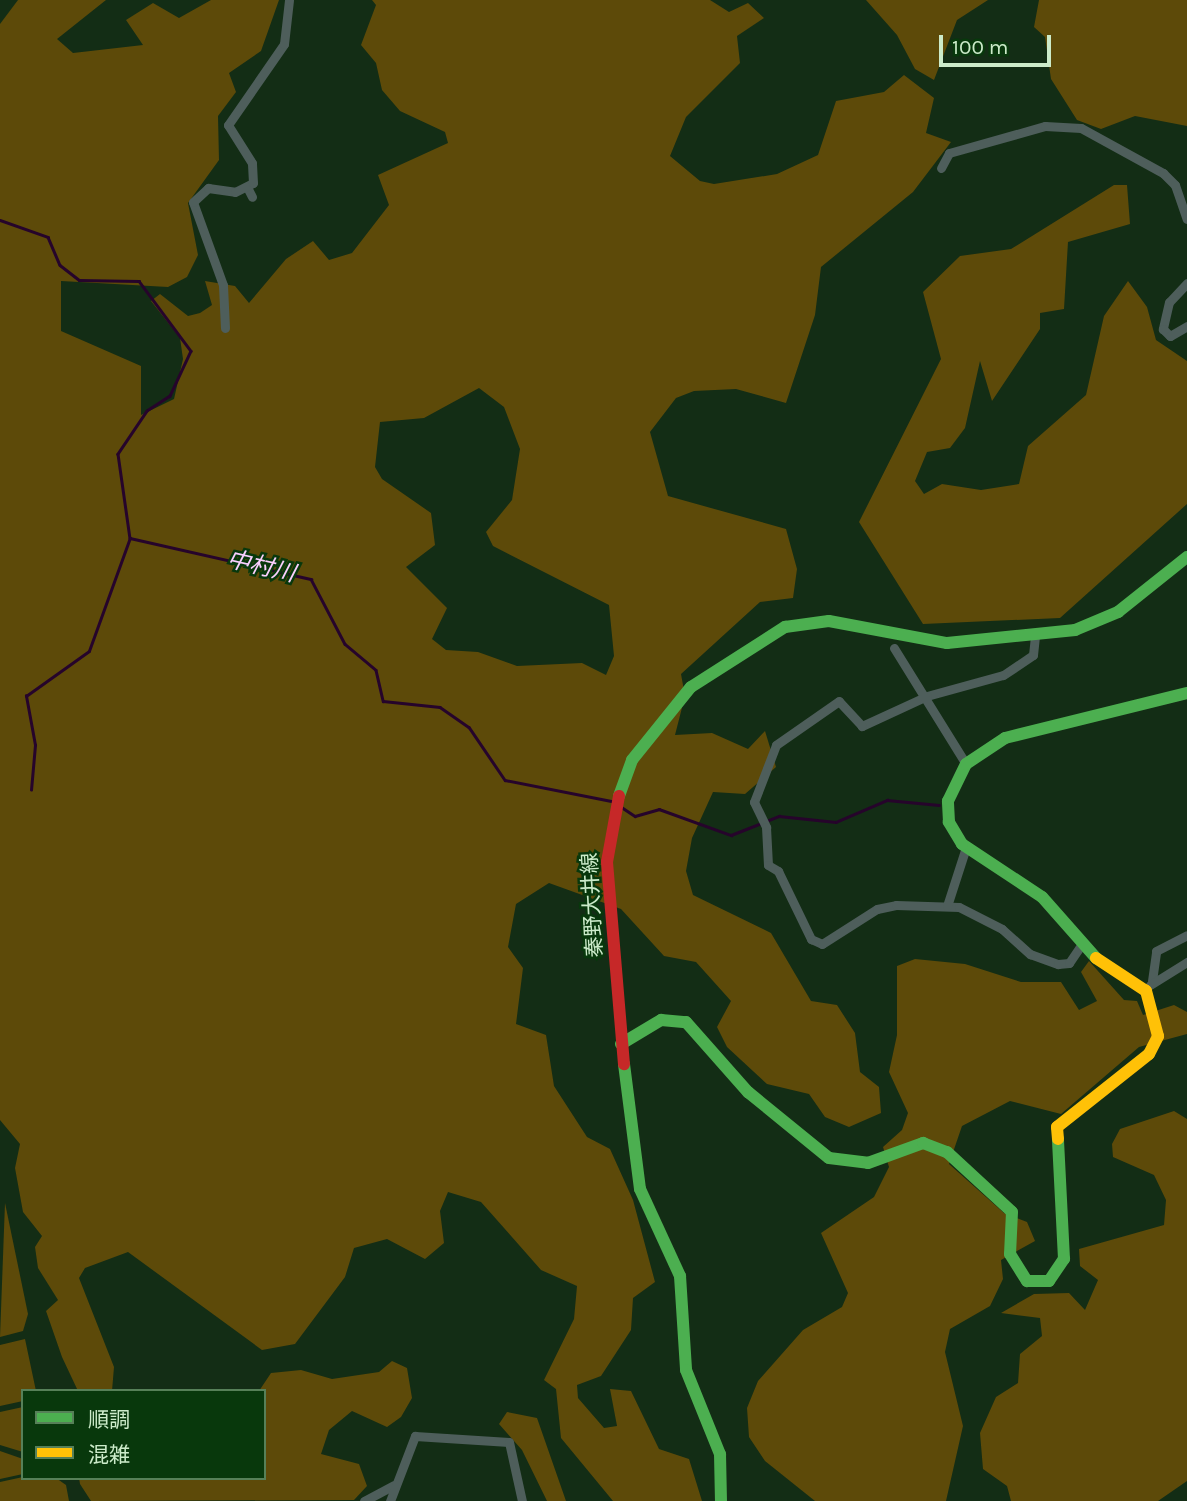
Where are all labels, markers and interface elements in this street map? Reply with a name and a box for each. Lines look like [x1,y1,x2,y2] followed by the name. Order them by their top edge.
[942,21,1054,65] scale bar
[952,35,1009,59] text: 100 m
[224,546,298,588] water label: 中村川
[577,852,607,958] street label: 秦野大井線
[21,1389,266,1480] legend
[88,1408,130,1432] text: 順調
[88,1443,130,1467] text: 混雑

